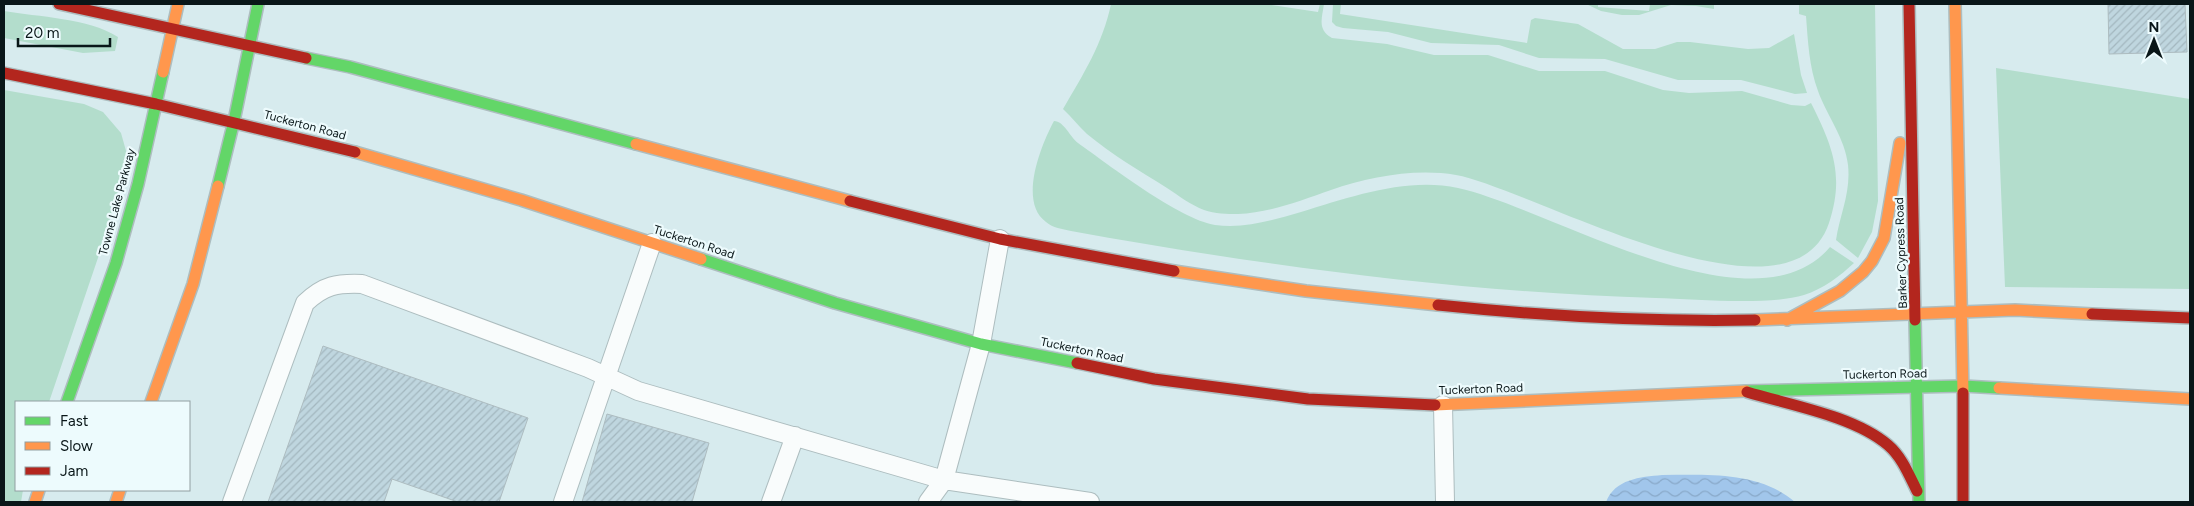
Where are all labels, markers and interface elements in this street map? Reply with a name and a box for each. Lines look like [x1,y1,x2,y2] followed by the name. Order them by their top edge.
[18,15,110,47] scale bar
[2129,15,2179,65] north arrow
[2149,19,2159,36] text: N
[25,24,59,42] text: 20 m
[262,107,348,143] street label: Tuckerton Road
[96,146,138,257] street label: Towne Lake Parkway
[1892,197,1910,309] street label: Barker Cypress Road
[652,222,736,262] street label: Tuckerton Road
[1039,334,1125,366] street label: Tuckerton Road
[1843,366,1927,382] street label: Tuckerton Road
[1439,381,1523,397] street label: Tuckerton Road
[15,401,190,491] legend
[60,412,89,430] text: Fast
[60,437,93,455] text: Slow
[60,462,88,480] text: Jam

